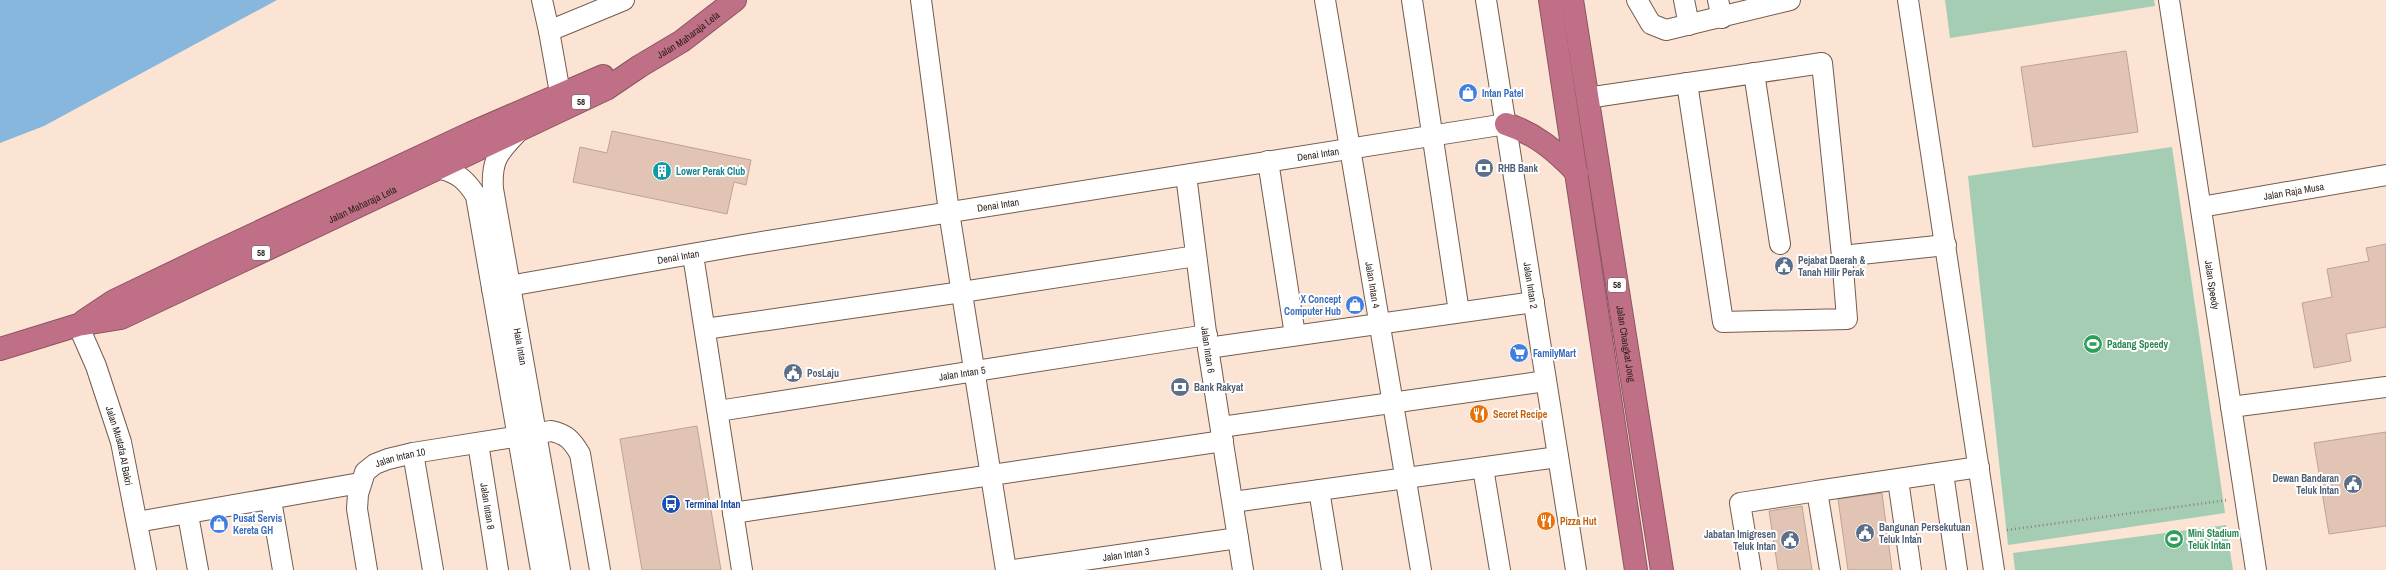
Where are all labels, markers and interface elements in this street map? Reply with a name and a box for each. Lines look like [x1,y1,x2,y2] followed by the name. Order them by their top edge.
[655,8,723,62] street label: Jalan Maharaja Lela
[1457,82,1479,104] shop icon: Intan Patel
[1482,87,1523,100] place label: Intan Patel
[572,95,590,109] road number: 58
[1296,145,1340,164] street label: Denai Intan
[1473,157,1495,179] bank icon: RHB Bank
[651,160,673,182] building icon: Lower Perak Club
[1498,162,1539,175] place label: RHB Bank
[676,165,745,178] place label: Lower Perak Club
[2262,180,2325,203] street label: Jalan Raja Musa
[326,183,399,226] street label: Jalan Maharaja Lela
[976,195,1020,215] street label: Denai Intan
[252,246,270,260] road number: 58
[656,247,700,267] street label: Denai Intan
[1798,254,1866,279] place label: Pejabat Daerah & Tanah Hilir Perak
[1773,255,1795,277] public building icon: Pejabat Daerah & Tanah Hilir Perak
[2202,259,2222,311] street label: Jalan Speedy
[1362,261,1383,310] street label: Jalan Intan 4
[1520,261,1541,310] street label: Jalan Intan 2
[1608,278,1626,292] road number: 58
[1284,293,1341,318] place label: X Concept Computer Hub
[1344,294,1366,316] shop icon: X Concept Computer Hub
[1613,305,1638,383] street label: Jalan Changkat Jong
[1198,326,1218,374] street label: Jalan Intan 6
[511,327,530,366] street label: Hala Intan
[2082,333,2104,355] sports icon: Padang Speedy
[2107,338,2169,351] place label: Padang Speedy
[1508,342,1530,364] supermarket icon: FamilyMart
[1533,347,1576,360] place label: FamilyMart
[782,362,804,384] public building icon: PosLaju
[938,363,987,384] street label: Jalan Intan 5
[807,367,839,380] place label: PosLaju
[1169,376,1191,398] bank icon: Bank Rakyat
[1194,381,1243,394] place label: Bank Rakyat
[1468,403,1490,425] restaurant icon: Secret Recipe
[103,404,135,487] street label: Jalan Mustafa Al Bakri
[1493,408,1548,421] place label: Secret Recipe
[373,445,427,470] street label: Jalan Intan 10
[2272,472,2339,497] place label: Dewan Bandaran Teluk Intan
[2342,473,2364,495] public building icon: Dewan Bandaran Teluk Intan
[477,482,498,531] street label: Jalan Intan 8
[660,493,682,515] bus stop icon: Terminal Intan
[685,498,740,511] place label: Terminal Intan
[1535,510,1557,532] restaurant icon: Pizza Hut
[233,512,283,537] place label: Pusat Servis Kereta GH
[208,513,230,535] shop icon: Pusat Servis Kereta GH
[1560,515,1597,528] place label: Pizza Hut
[1879,521,1971,546] place label: Bangunan Persekutuan Teluk Intan
[1854,522,1876,544] public building icon: Bangunan Persekutuan Teluk Intan
[2188,527,2239,552] place label: Mini Stadium Teluk Intan
[1704,528,1776,553] place label: Jabatan Imigresen Teluk Intan
[2163,528,2185,550] sports icon: Mini Stadium Teluk Intan
[1779,529,1801,551] public building icon: Jabatan Imigresen Teluk Intan
[1102,545,1151,564] street label: Jalan Intan 3

